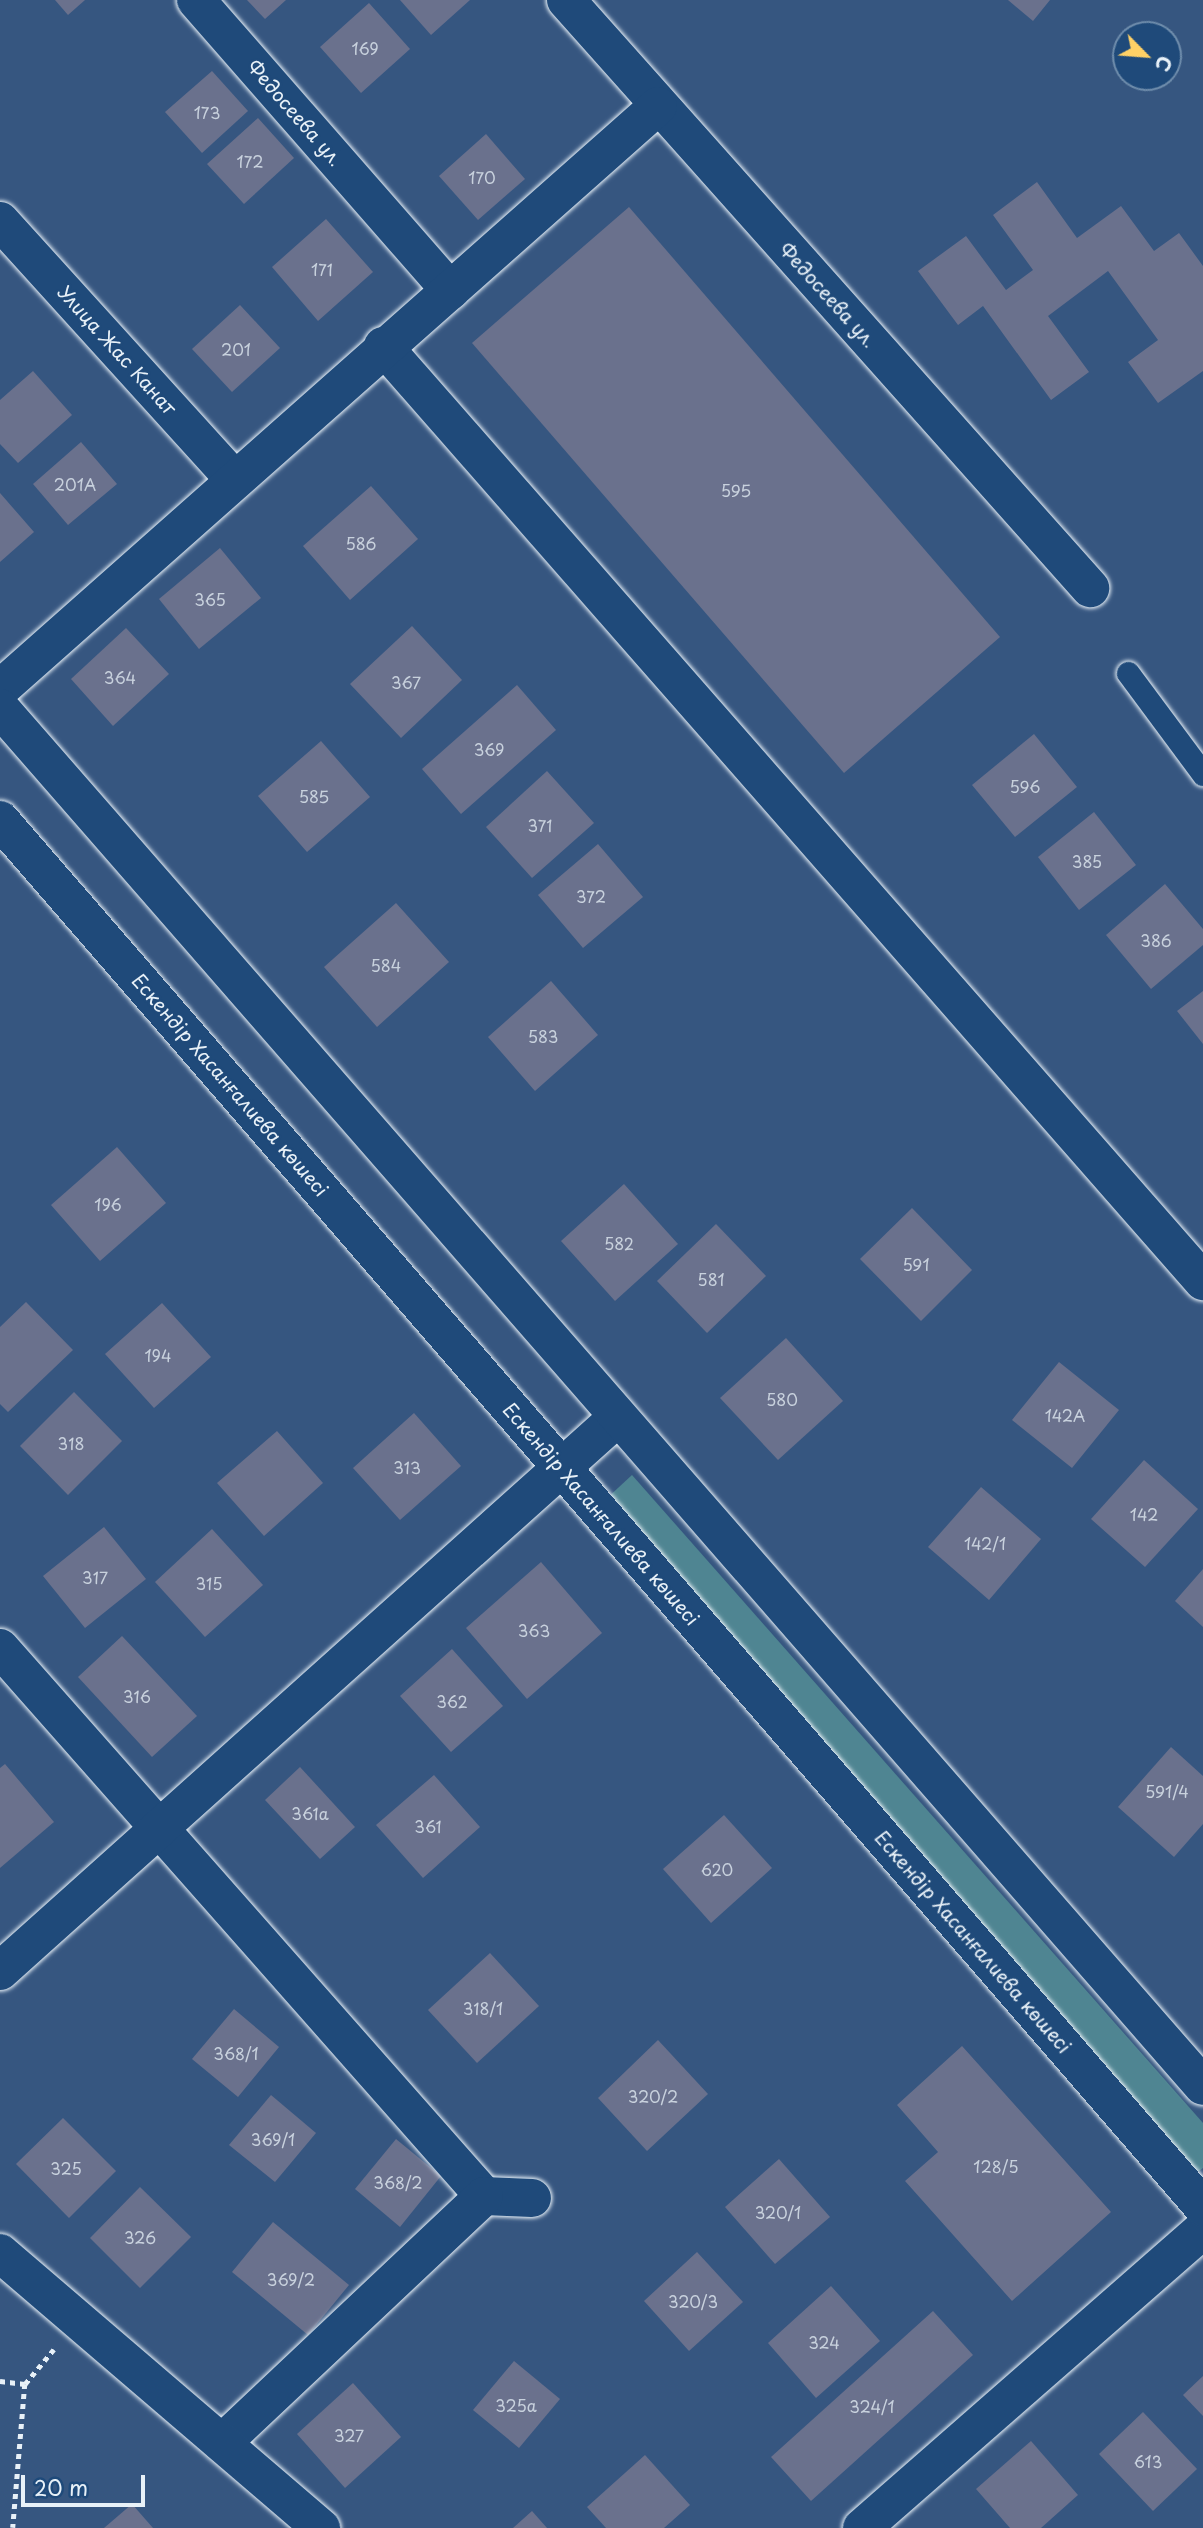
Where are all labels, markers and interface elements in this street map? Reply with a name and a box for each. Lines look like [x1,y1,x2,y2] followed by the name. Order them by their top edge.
[1112,21,1182,91] north arrow
[351,38,379,58] house number: 169
[1149,52,1180,76] text: С
[243,55,347,171] street label: Федосеева ул.
[194,102,220,122] house number: 173
[236,151,264,171] house number: 172
[468,167,496,187] house number: 170
[775,238,881,352] street label: Федосеева ул.
[311,259,333,279] house number: 171
[53,281,181,419] street label: Улица Жас Канат
[221,339,251,359] house number: 201
[54,474,96,494] house number: 201А
[721,480,751,500] house number: 595
[345,533,377,553] house number: 586
[194,589,226,609] house number: 365
[104,667,136,687] house number: 364
[391,672,421,692] house number: 367
[474,739,504,759] house number: 369
[1010,776,1040,796] house number: 596
[299,786,329,806] house number: 585
[528,815,552,835] house number: 371
[1072,851,1102,871] house number: 385
[576,886,606,906] house number: 372
[1140,930,1172,950] house number: 386
[371,955,401,975] house number: 584
[127,969,333,1201] street label: Ескендір Хасанғалиева көшесі
[528,1026,558,1046] house number: 583
[94,1194,122,1214] house number: 196
[604,1233,634,1253] house number: 582
[902,1254,930,1274] house number: 591
[697,1269,725,1289] house number: 581
[144,1345,172,1365] house number: 194
[766,1389,798,1409] house number: 580
[498,1398,704,1630] street label: Ескендір Хасанғалиева көшесі
[1045,1405,1085,1425] house number: 142А
[58,1433,84,1453] house number: 318
[393,1457,421,1477] house number: 313
[1130,1504,1158,1524] house number: 142
[964,1533,1006,1553] house number: 142/1
[82,1567,108,1587] house number: 317
[195,1573,223,1593] house number: 315
[518,1620,550,1640] house number: 363
[123,1686,151,1706] house number: 316
[436,1691,468,1711] house number: 362
[1145,1781,1189,1801] house number: 591/4
[291,1803,329,1823] house number: 361а
[414,1816,442,1836] house number: 361
[870,1826,1076,2058] street label: Ескендір Хасанғалиева көшесі
[701,1859,733,1879] house number: 620
[463,1998,503,2018] house number: 318/1
[213,2043,259,2063] house number: 368/1
[628,2086,678,2106] house number: 320/2
[251,2129,295,2149] house number: 369/1
[973,2156,1019,2176] house number: 128/5
[50,2158,82,2178] house number: 325
[373,2172,423,2192] house number: 368/2
[755,2202,801,2222] house number: 320/1
[124,2227,156,2247] house number: 326
[267,2269,315,2289] house number: 369/2
[668,2291,718,2311] house number: 320/3
[808,2332,840,2352] house number: 324
[495,2395,537,2415] house number: 325а
[849,2396,895,2416] house number: 324/1
[334,2425,364,2445] house number: 327
[1134,2451,1162,2471] house number: 613
[24,2462,149,2506] scale bar
[34,2471,88,2503] text: 20 m

